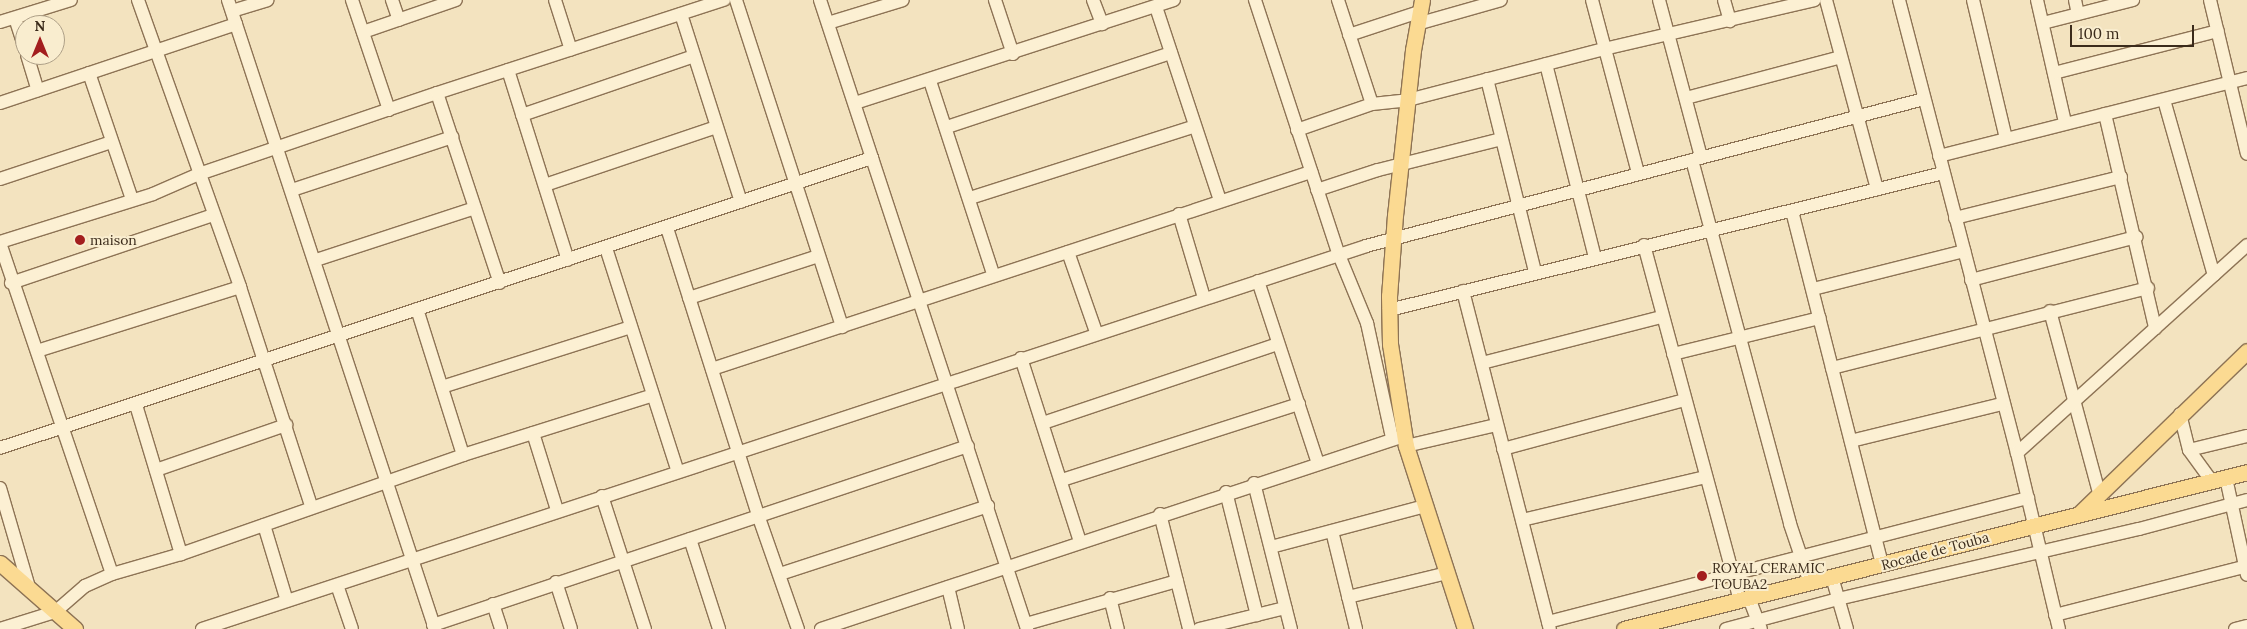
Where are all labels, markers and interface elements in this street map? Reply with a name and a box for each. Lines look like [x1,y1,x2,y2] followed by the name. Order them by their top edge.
[15,15,65,65] north arrow
[2072,15,2196,47] scale bar
[35,17,45,35] text: N
[2078,24,2119,43] text: 100 m
[90,232,137,248] place label: maison
[74,234,86,246] marker: maison
[1879,529,1991,573] street label: Rocade de Touba
[1712,560,1825,592] place label: ROYAL CERAMIC TOUBA2
[1696,570,1708,582] marker: ROYAL CERAMIC TOUBA2

